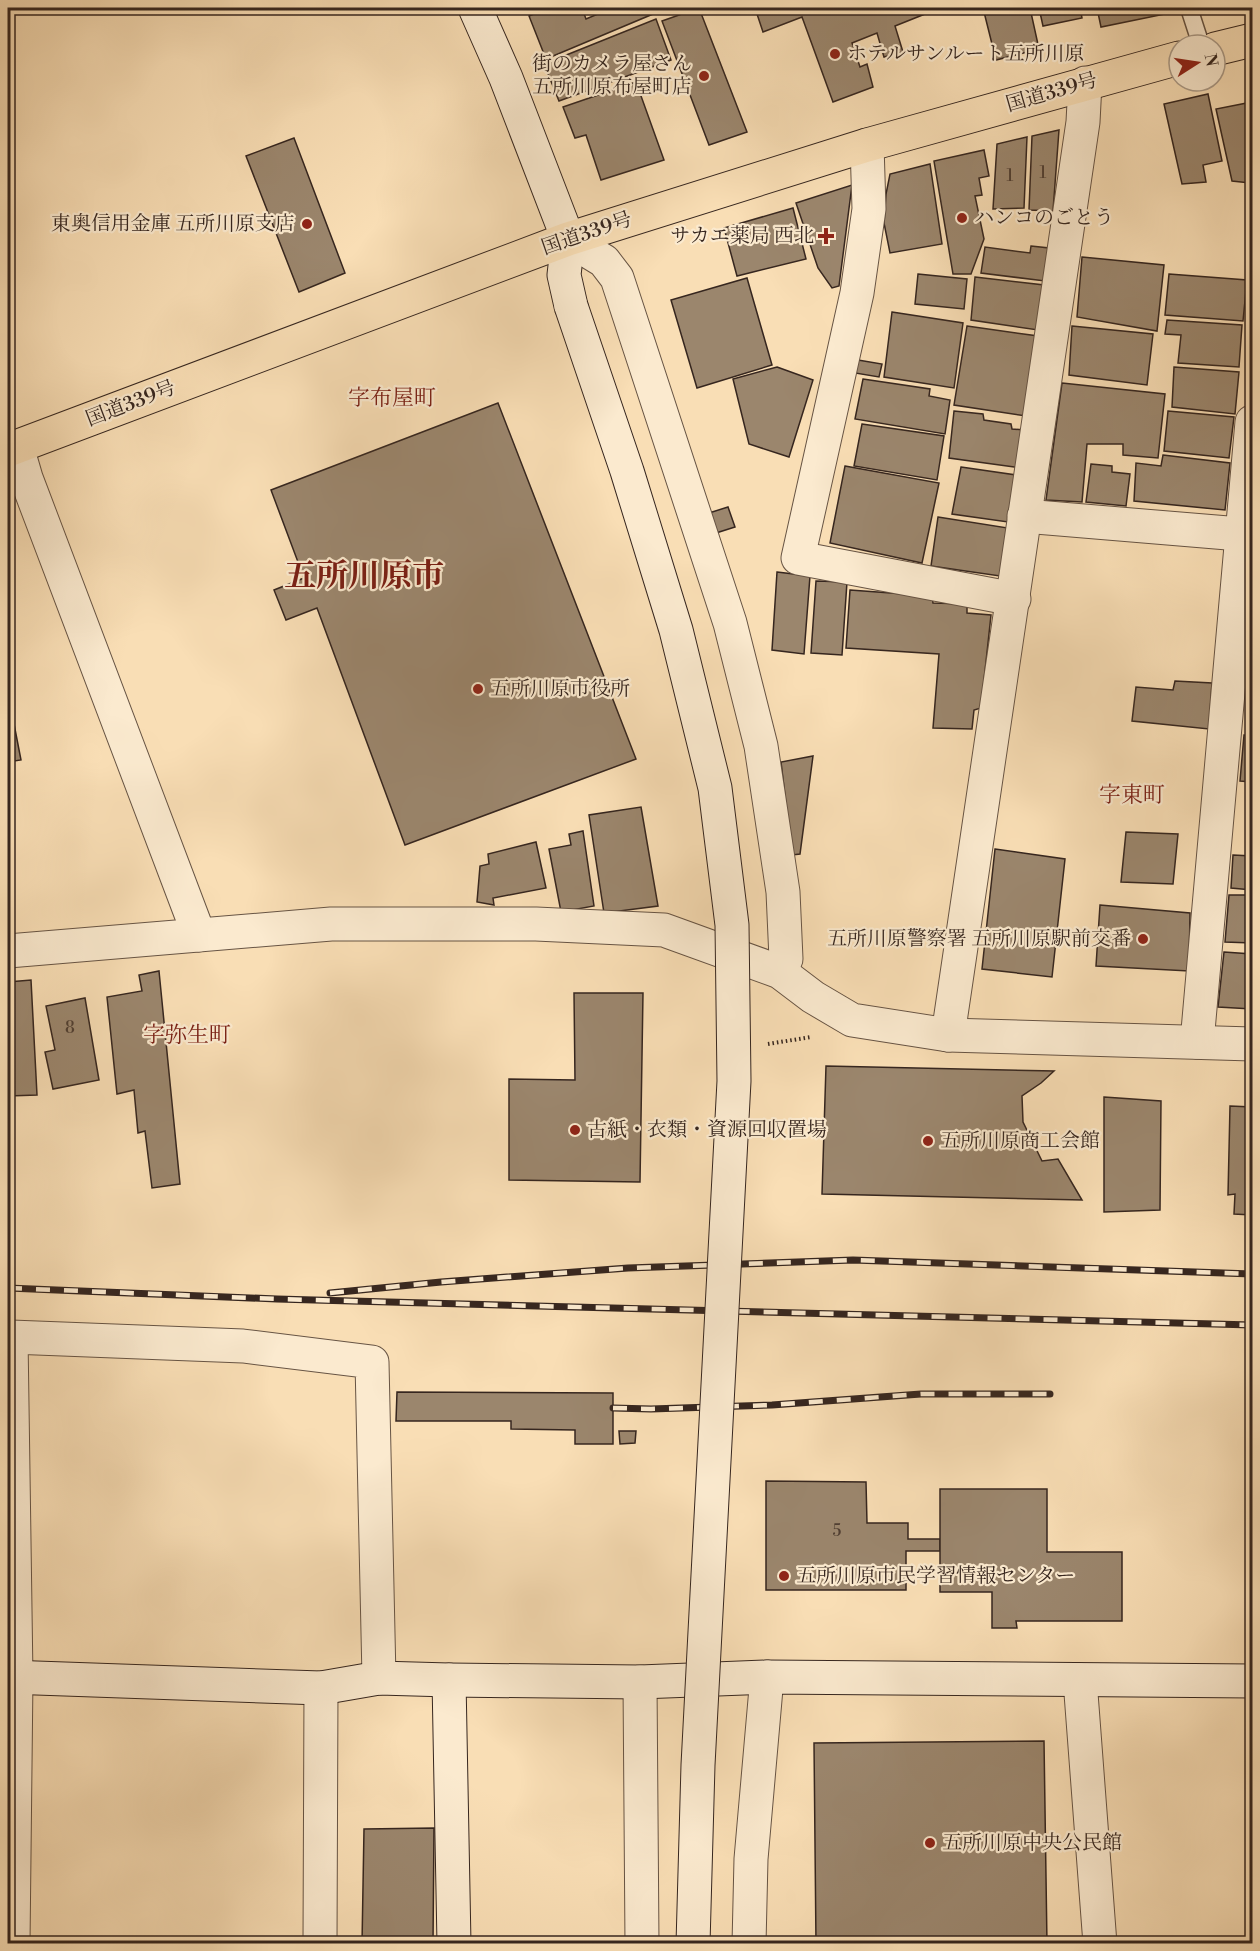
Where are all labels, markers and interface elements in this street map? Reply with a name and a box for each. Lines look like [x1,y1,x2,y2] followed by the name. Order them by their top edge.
[1167,33,1227,93] north arrow
[847,42,1085,67] place label: ホテルサンルート五所川原
[828,47,842,61] marker: ホテルサンルート五所川原
[532,52,692,100] place label: 街のカメラ屋さん 五所川原布屋町店
[1200,52,1222,69] text: N
[1003,68,1101,118] street label: 国道339号
[697,69,711,83] marker: 街のカメラ屋さん 五所川原布屋町店
[1040,163,1047,183] house number: 1
[1007,166,1014,186] house number: 1
[974,206,1114,231] place label: ハンコのごとう
[538,207,636,261] street label: 国道339号
[955,211,969,225] marker: ハンコのごとう
[51,212,295,237] place label: 東奥信用金庫 五所川原支店
[300,217,314,231] marker: 東奥信用金庫 五所川原支店
[670,224,814,249] place label: サカエ薬局 西北
[819,229,833,243] marker: サカエ薬局 西北
[83,375,179,433] street label: 国道339号
[348,385,436,412] district label: 字布屋町
[284,556,444,596] district label: 五所川原市
[490,677,630,702] place label: 五所川原市役所
[471,682,485,696] marker: 五所川原市役所
[1099,782,1165,809] district label: 字東町
[827,927,1131,952] place label: 五所川原警察署 五所川原駅前交番
[1136,932,1150,946] marker: 五所川原警察署 五所川原駅前交番
[65,1018,75,1038] house number: 8
[143,1022,231,1049] district label: 字弥生町
[587,1118,827,1143] place label: 古紙・衣類・資源回収置場
[568,1123,582,1137] marker: 古紙・衣類・資源回収置場
[940,1129,1100,1154] place label: 五所川原商工会館
[921,1134,935,1148] marker: 五所川原商工会館
[833,1521,842,1541] house number: 5
[796,1564,1075,1589] place label: 五所川原市民学習情報センター
[777,1569,791,1583] marker: 五所川原市民学習情報センター
[942,1831,1122,1856] place label: 五所川原中央公民館
[923,1836,937,1850] marker: 五所川原中央公民館

